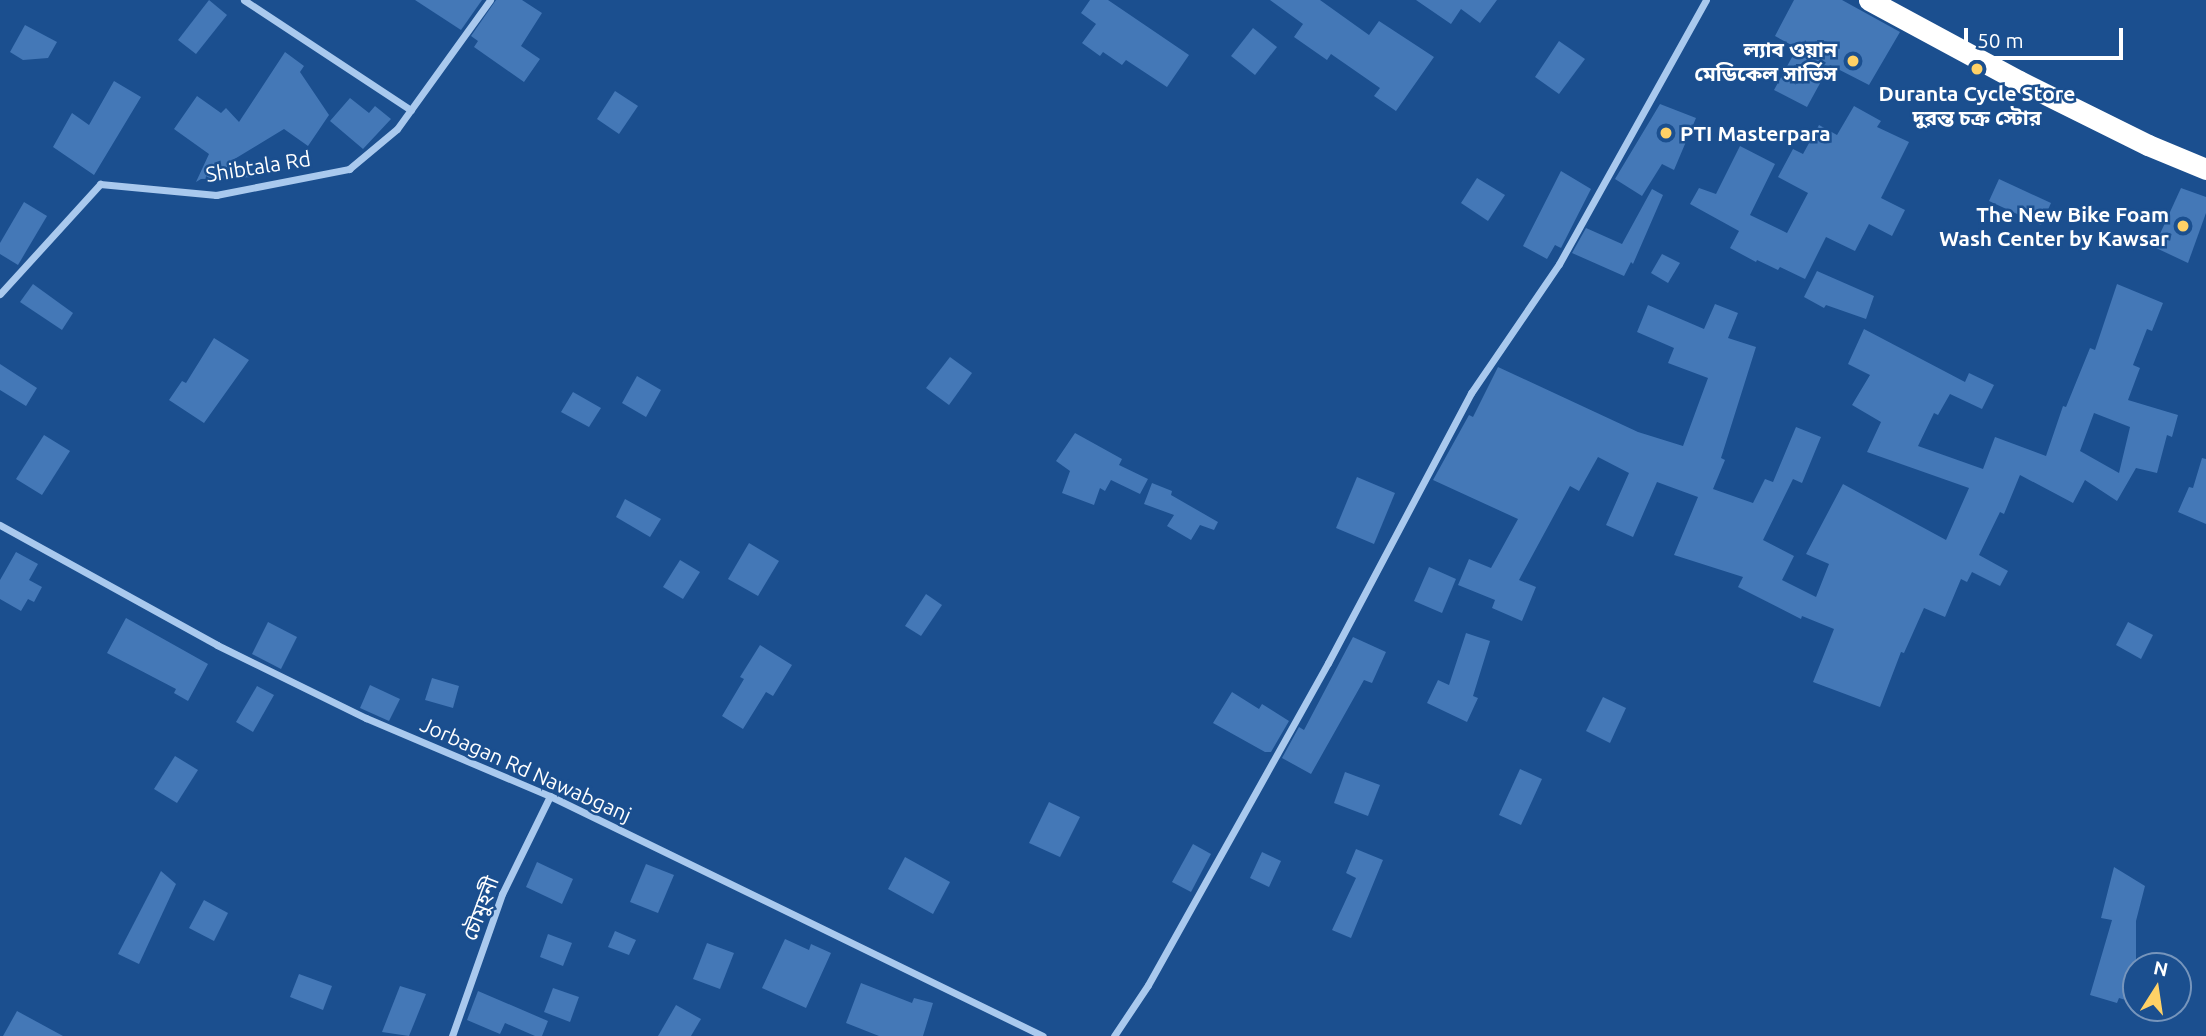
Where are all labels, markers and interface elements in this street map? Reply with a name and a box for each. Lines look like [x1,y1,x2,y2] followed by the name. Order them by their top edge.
[1968,14,2127,58] scale bar
[1977,28,2024,52] text: 50 m
[1694,36,1837,86] place label: ল্যাব ওয়ান মেডিকেল সার্ভিস
[1843,51,1863,71] marker: ল্যাব ওয়ান মেডিকেল সার্ভিস
[1969,61,1985,77] marker: Duranta Cycle Store দুরন্ত চক্র স্টোর
[1879,80,2075,130] place label: Duranta Cycle Store দুরন্ত চক্র স্টোর
[1680,120,1831,146] place label: PTI Masterpara
[1658,125,1674,141] marker: PTI Masterpara
[204,145,312,187] street label: Shibtala Rd
[1939,201,2169,251] place label: The New Bike Foam Wash Center by Kawsar
[2175,218,2191,234] marker: The New Bike Foam Wash Center by Kawsar
[416,711,636,827] street label: Jorbagan Rd Nawabganj
[456,872,504,944] street label: চৌমুহনী
[2122,952,2192,1022] north arrow
[2152,956,2170,981] text: N

